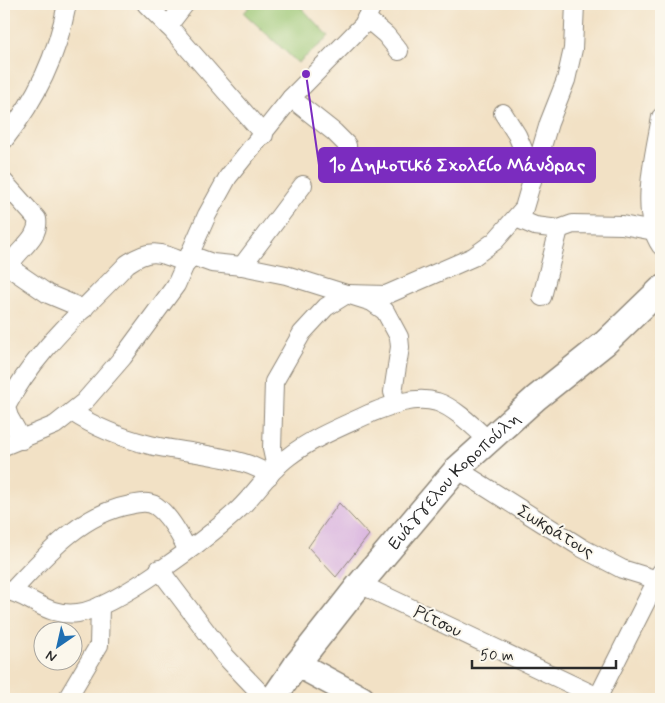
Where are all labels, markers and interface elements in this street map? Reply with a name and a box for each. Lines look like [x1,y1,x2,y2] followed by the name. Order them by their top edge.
[319,148,595,182] callout: 1ο Δημοτικό Σχολείο Μάνδρας
[329,153,586,178] text: 1ο Δημοτικό Σχολείο Μάνδρας
[383,407,526,555] street label: Ευάγγελου Κοροπούλη
[512,499,599,564] street label: Σωκράτους
[410,600,466,643] street label: Ρίτσου
[32,620,82,670] north arrow
[472,638,616,670] scale bar
[42,646,60,666] text: N
[480,646,514,666] text: 50 m

